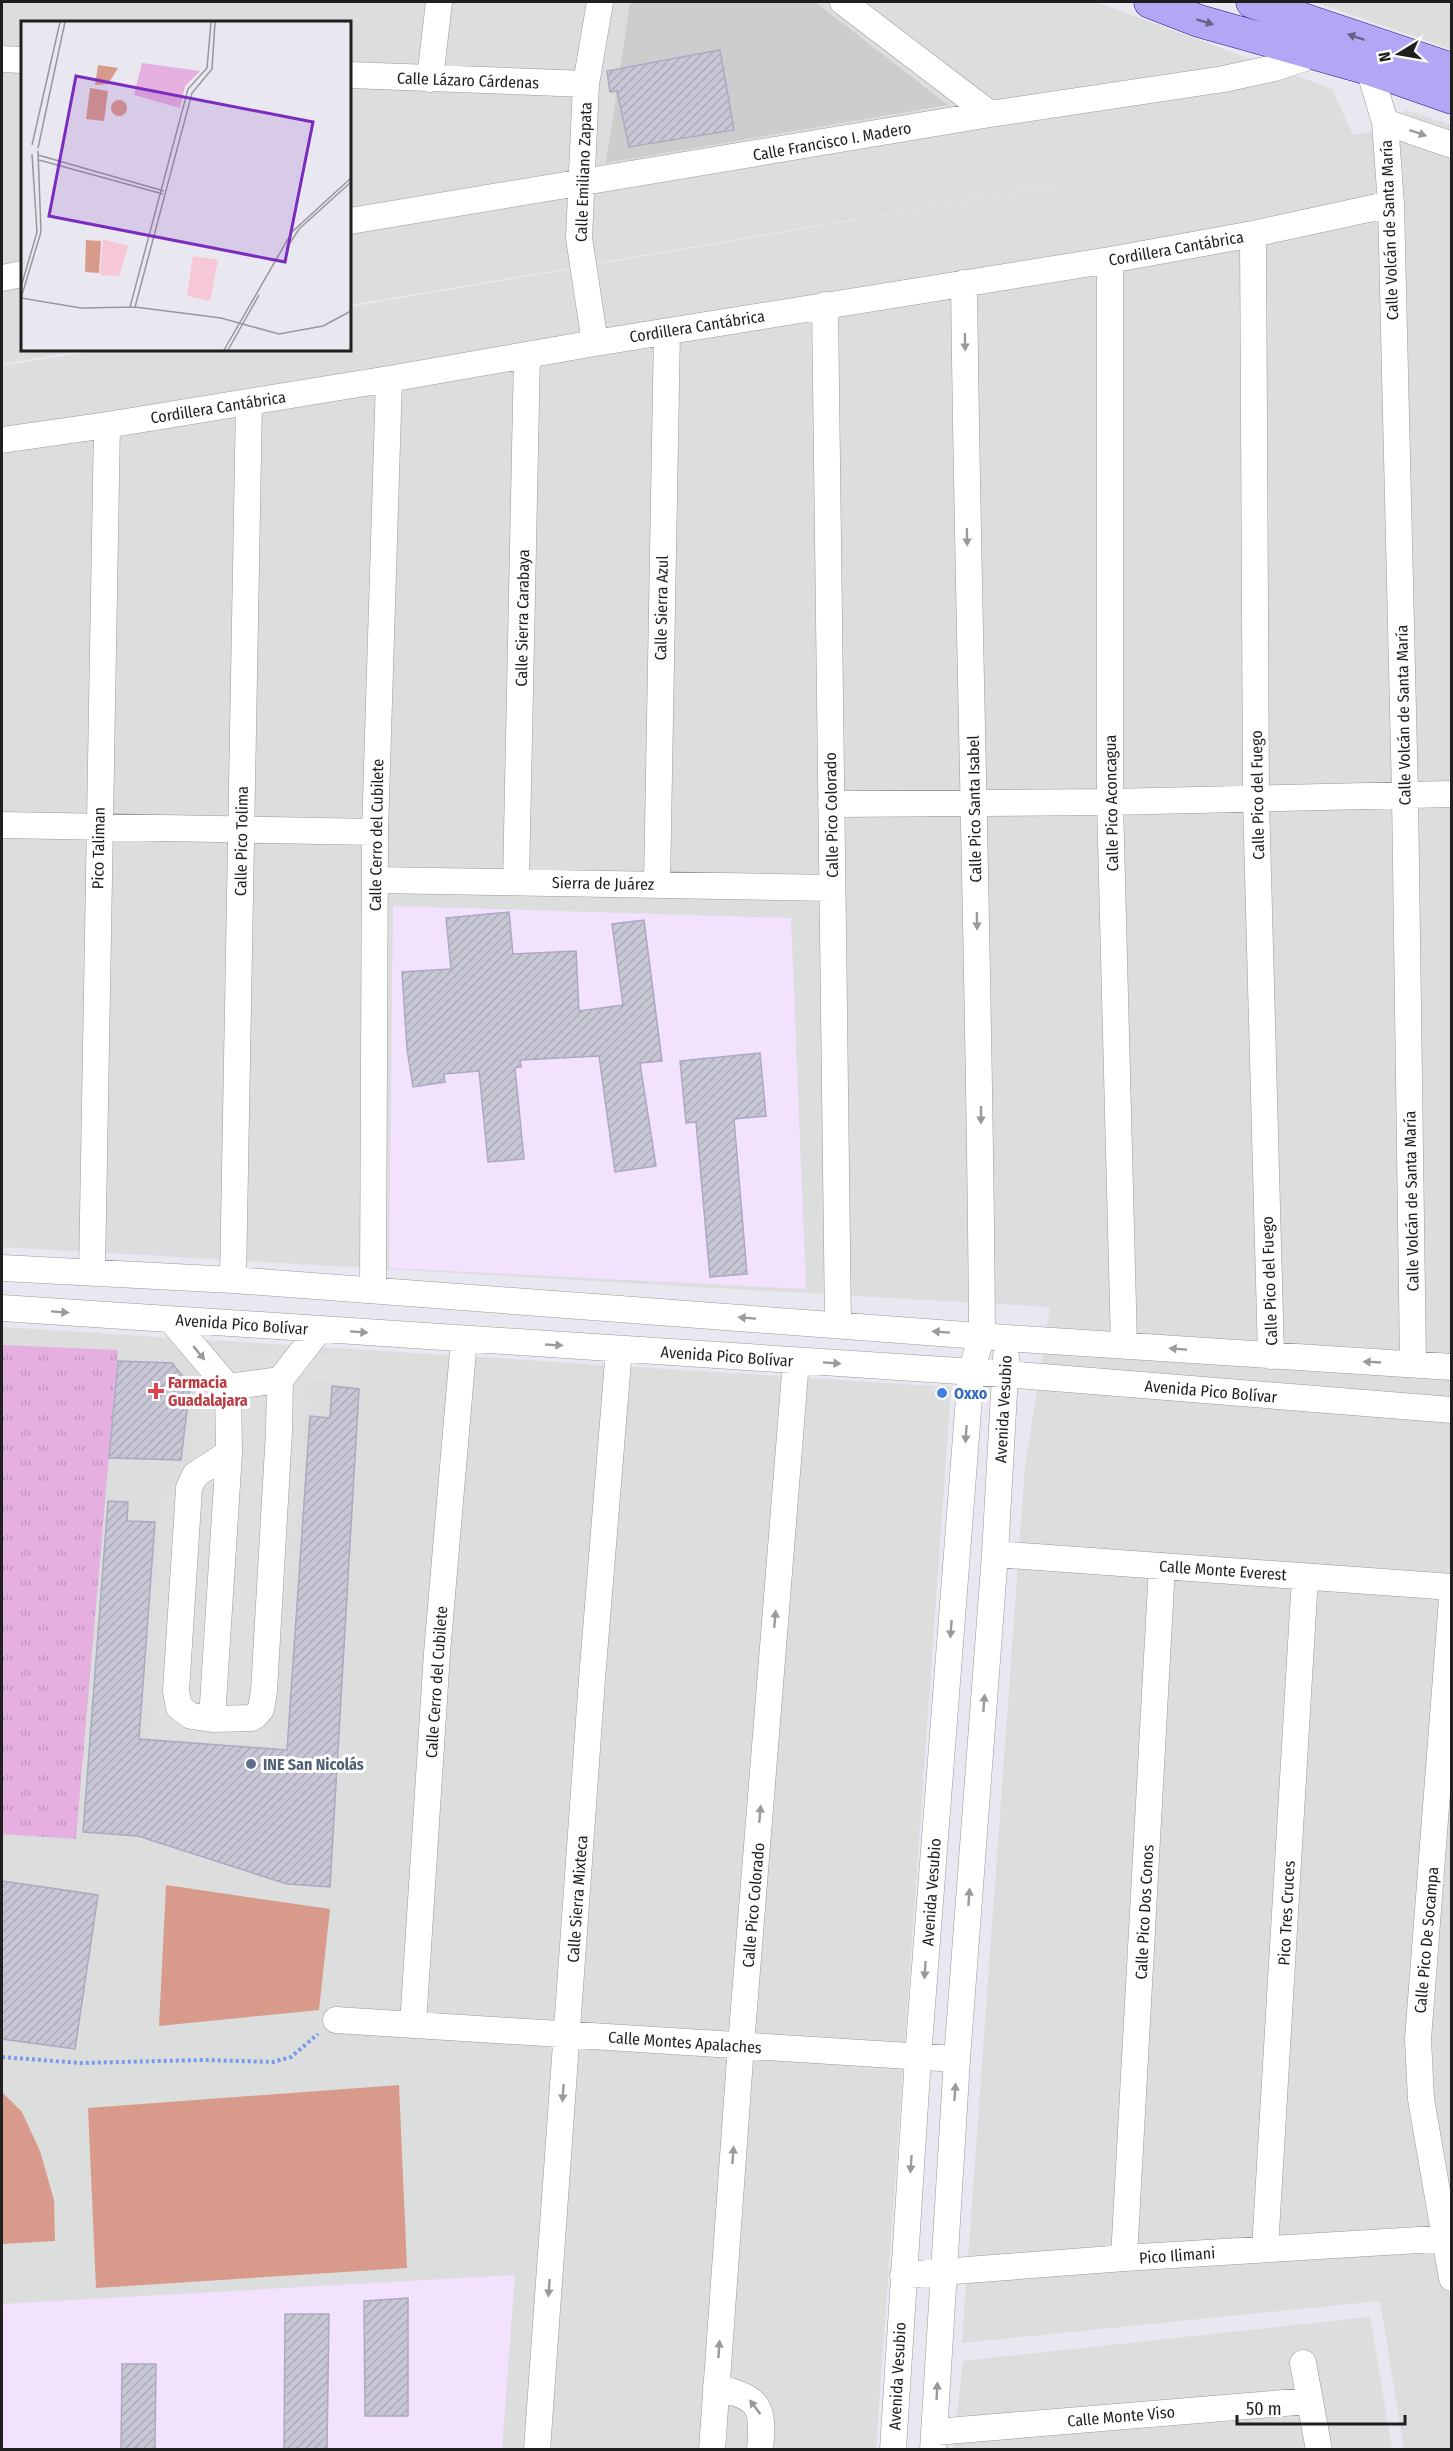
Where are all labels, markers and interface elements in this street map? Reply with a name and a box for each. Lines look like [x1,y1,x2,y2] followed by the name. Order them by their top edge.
[1196,18,1214,27] one-way arrow
[21,21,351,351] inset map
[1369,24,1429,84] north arrow
[1347,32,1365,41] one-way arrow
[1375,50,1395,63] text: N
[397,69,540,92] street label: Calle Lázaro Cárdenas
[572,101,595,243] street label: Calle Emiliano Zapata
[751,118,913,165] street label: Calle Francisco I. Madero
[1409,129,1427,138] one-way arrow
[1377,139,1402,321] street label: Calle Volcán de Santa María
[1107,227,1245,270] street label: Cordillera Cantábrica
[628,306,766,347] street label: Cordillera Cantábrica
[960,332,970,351] one-way arrow
[149,387,287,428] street label: Cordillera Cantábrica
[963,527,972,546] one-way arrow
[512,549,533,687] street label: Calle Sierra Carabaya
[651,555,672,661] street label: Calle Sierra Azul
[1392,624,1415,805] street label: Calle Volcán de Santa María
[1247,730,1268,860] street label: Calle Pico del Fuego
[1101,734,1122,871] street label: Calle Pico Aconcagua
[964,735,985,883] street label: Calle Pico Santa Isabel
[821,752,842,878] street label: Calle Pico Colorado
[366,759,387,911] street label: Calle Cerro del Cubilete
[231,786,252,896] street label: Calle Pico Tolima
[88,807,109,889] street label: Pico Taliman
[552,873,654,894] street label: Sierra de Juárez
[972,911,981,930] one-way arrow
[976,1106,986,1125] one-way arrow
[1400,1110,1423,1291] street label: Calle Volcán de Santa María
[1258,1216,1281,1346] street label: Calle Pico del Fuego
[50,1307,69,1317] one-way arrow
[175,1310,309,1339] street label: Avenida Pico Bolívar
[737,1313,756,1322] one-way arrow
[932,1327,951,1337] one-way arrow
[350,1328,369,1337] one-way arrow
[544,1340,563,1349] one-way arrow
[660,1342,794,1371] street label: Avenida Pico Bolívar
[1168,1344,1187,1354] one-way arrow
[192,1345,205,1360] one-way arrow
[991,1355,1016,1463] street label: Avenida Vesubio
[1363,1357,1382,1366] one-way arrow
[823,1358,842,1368] one-way arrow
[168,1373,248,1410] place label: Farmacia Guadalajara
[1144,1376,1278,1407] street label: Avenida Pico Bolívar
[149,1384,163,1398] marker: Farmacia Guadalajara
[954,1384,988,1403] place label: Oxxo
[935,1386,949,1400] marker: Oxxo
[962,1425,971,1444] one-way arrow
[1159,1557,1288,1584] street label: Calle Monte Everest
[422,1605,451,1759] street label: Calle Cerro del Cubilete
[770,1610,780,1629] one-way arrow
[947,1619,956,1638] one-way arrow
[979,1693,988,1712] one-way arrow
[263,1755,364,1774] place label: INE San Nicolás
[244,1757,258,1771] marker: INE San Nicolás
[755,1804,765,1823] one-way arrow
[564,1835,591,1963] street label: Calle Sierra Mixteca
[918,1838,945,1946] street label: Avenida Vesubio
[739,1842,768,1968] street label: Calle Pico Colorado
[1131,1844,1158,1980] street label: Calle Pico Dos Conos
[1274,1860,1299,1966] street label: Pico Tres Cruces
[1411,1866,1442,2014] street label: Calle Pico De Socampa
[964,1888,974,1907] one-way arrow
[920,1960,930,1979] one-way arrow
[608,2028,763,2057] street label: Calle Montes Apalaches
[950,2082,959,2101] one-way arrow
[558,2084,568,2103] one-way arrow
[728,2145,738,2164] one-way arrow
[906,2155,915,2174] one-way arrow
[1138,2243,1216,2268] street label: Pico Ilimani
[544,2278,554,2297] one-way arrow
[885,2322,910,2430] street label: Avenida Vesubio
[714,2340,723,2359] one-way arrow
[932,2382,941,2401] one-way arrow
[1237,2388,1405,2426] scale bar
[1246,2398,1282,2420] text: 50 m
[749,2399,761,2415] one-way arrow
[1066,2402,1176,2431] street label: Calle Monte Viso

